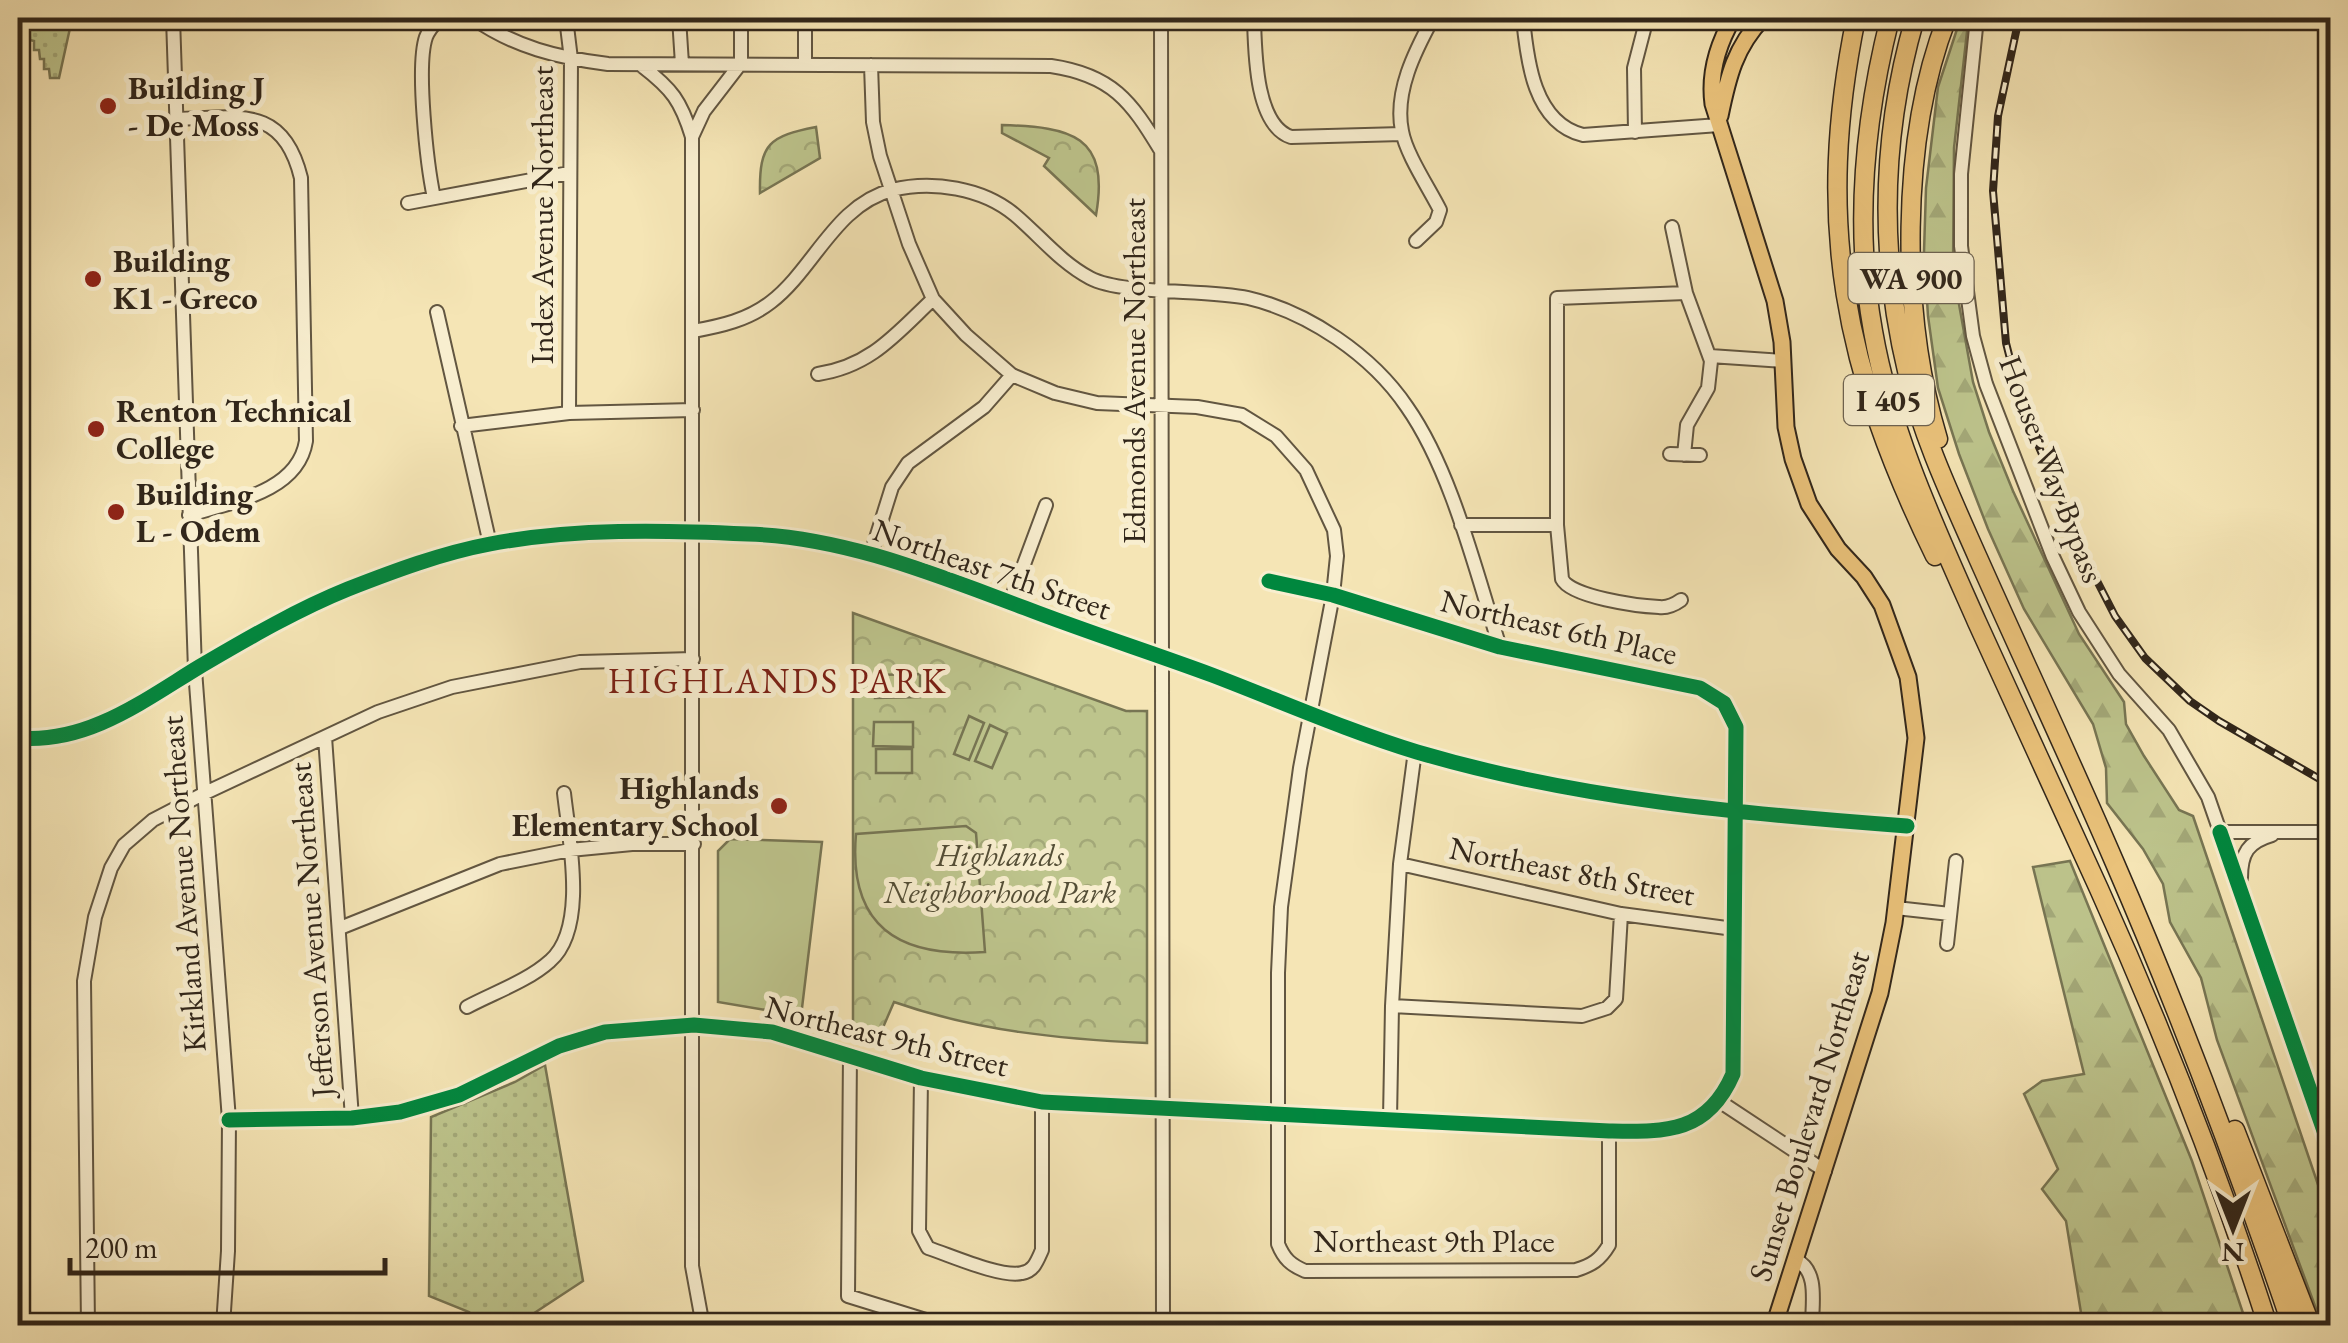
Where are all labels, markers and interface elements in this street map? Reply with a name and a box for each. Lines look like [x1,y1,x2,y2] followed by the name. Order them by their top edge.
[521,66,563,364] street label: Index Avenue Northeast
[128,67,265,146] place label: Building J - De Moss
[97,95,119,117] marker: Building J - De Moss
[1113,198,1155,544] street label: Edmonds Avenue Northeast
[113,240,258,319] place label: Building K1 - Greco
[1848,253,1974,303] road number: WA 900
[82,268,104,290] marker: Building K1 - Greco
[1989,350,2115,588] street label: Houser Way Bypass
[1844,375,1934,425] road number: I 405
[116,390,352,469] place label: Renton Technical College
[85,418,107,440] marker: Renton Technical College
[136,473,261,552] place label: Building L - Odem
[105,501,127,523] marker: Building L - Odem
[867,509,1117,629] street label: Northeast 7th Street
[1437,579,1681,675] street label: Northeast 6th Place
[608,658,948,703] district label: HIGHLANDS PARK
[150,714,216,1054] street label: Kirkland Avenue Northeast
[278,761,344,1102] street label: Jefferson Avenue Northeast
[512,767,759,846] place label: Highlands Elementary School
[768,795,790,817] marker: Highlands Elementary School
[1446,827,1698,915] street label: Northeast 8th Street
[883,834,1117,913] park label: Highlands Neighborhood Park
[1739,946,1879,1286] street label: Sunset Boulevard Northeast
[761,986,1013,1086] street label: Northeast 9th Street
[2183,1178,2283,1278] north arrow
[70,1213,385,1275] scale bar
[1313,1220,1555,1262] street label: Northeast 9th Place
[85,1228,158,1267] text: 200 m
[2221,1235,2244,1271] text: N

